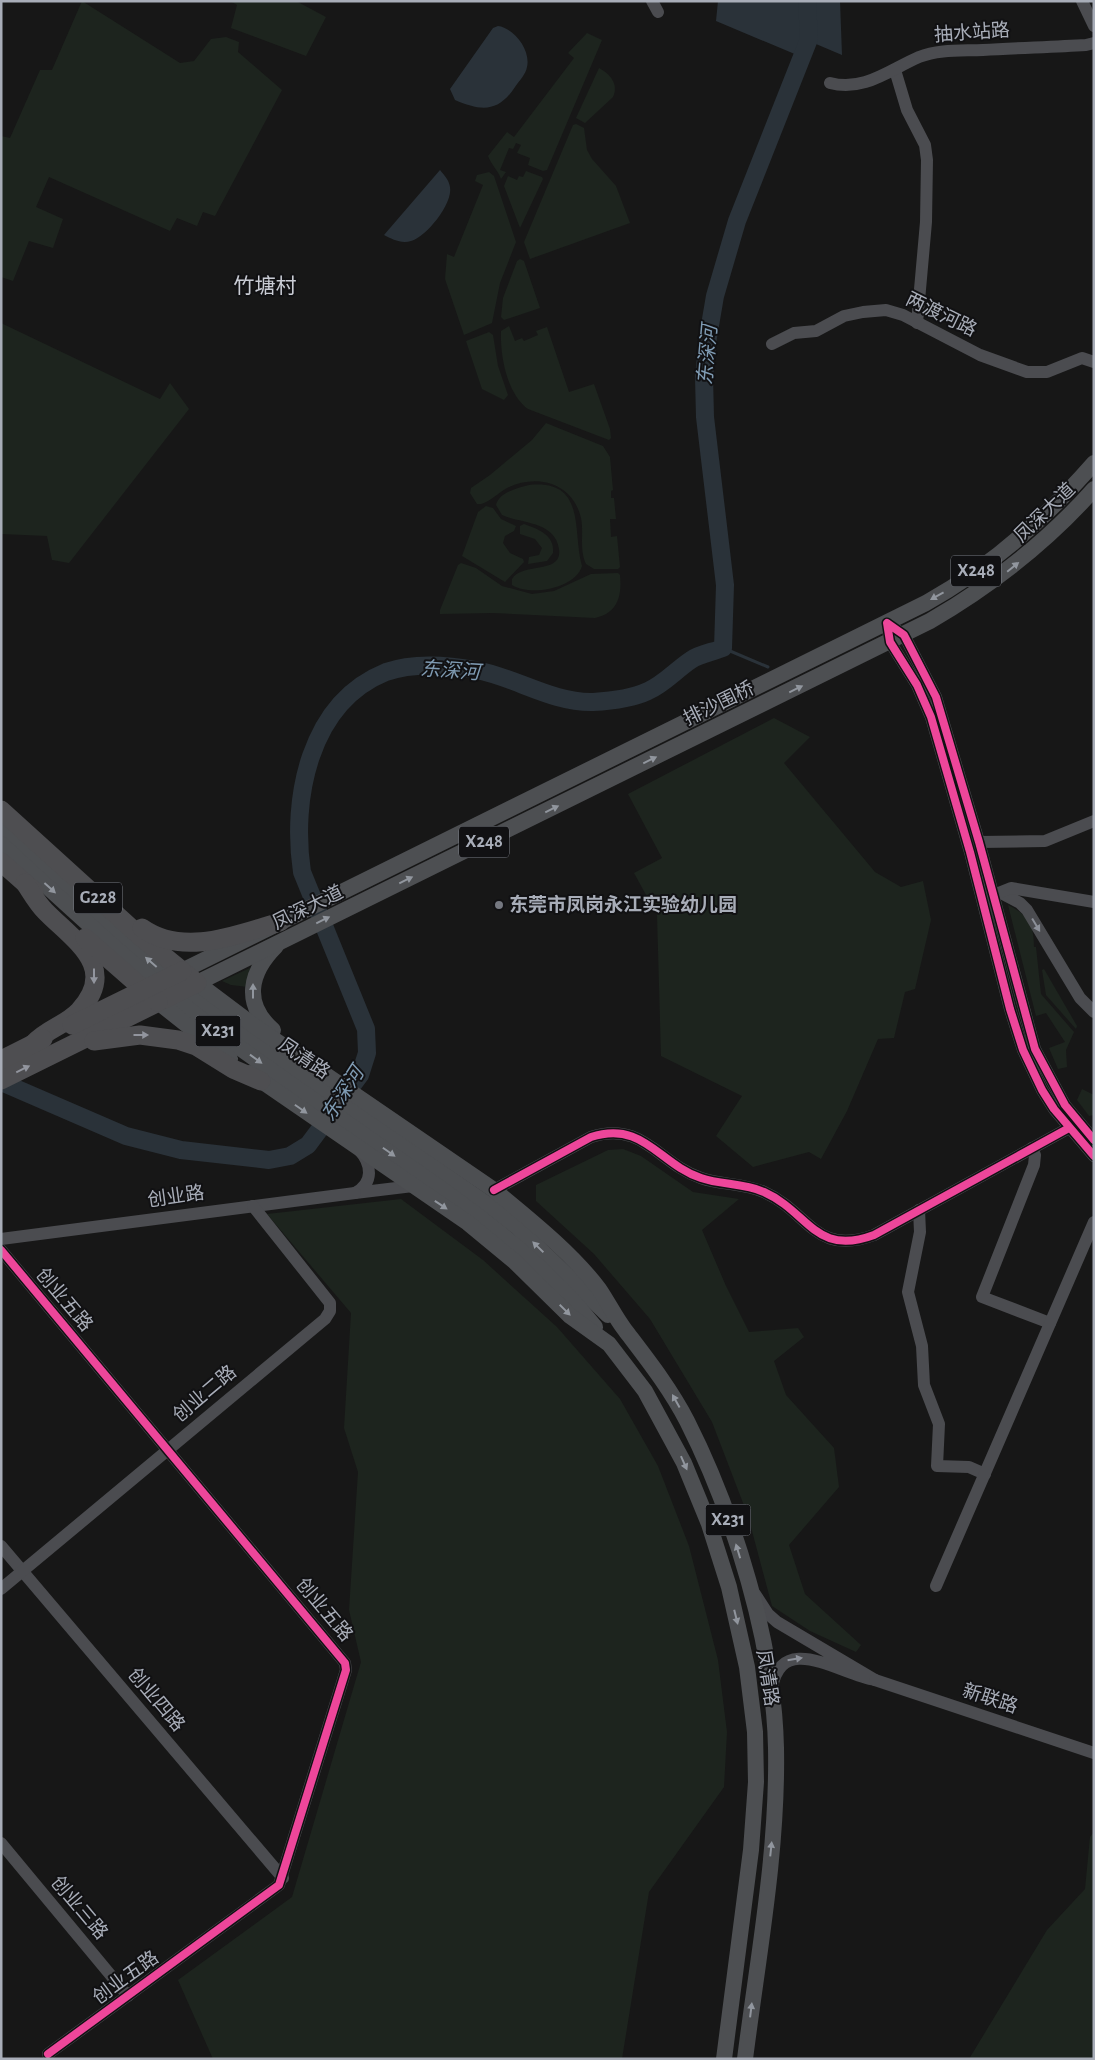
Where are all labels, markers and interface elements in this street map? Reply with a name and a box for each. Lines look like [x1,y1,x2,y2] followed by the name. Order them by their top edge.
[933,20,1011,45] street label: 抽水站路
[234,275,297,297] district label: 竹塘村
[903,288,980,340] street label: 两渡河路
[694,320,721,386] water label: 东深河
[1010,479,1079,546] street label: 凤深大道
[951,556,1001,586] road number: X248
[1006,561,1019,572] one-way arrow
[931,592,944,601] one-way arrow
[419,658,485,683] water label: 东深河
[680,678,757,729] street label: 排沙围桥
[789,685,803,693] one-way arrow
[643,756,657,764] one-way arrow
[544,804,559,813] one-way arrow
[459,826,509,858] road number: X248
[399,876,413,884] one-way arrow
[43,882,55,894] one-way arrow
[74,882,122,914] road number: G228
[269,882,346,933] street label: 凤深大道
[509,894,737,915] place label: 东莞市凤岗永江实验幼儿园
[493,899,505,911] marker: 东莞市凤岗永江实验幼儿园
[316,916,331,925] one-way arrow
[1032,918,1041,931] one-way arrow
[145,957,158,968] one-way arrow
[90,968,98,984] one-way arrow
[249,983,257,999] one-way arrow
[196,1016,240,1046] road number: X231
[133,1031,149,1039] one-way arrow
[275,1034,334,1083] street label: 凤清路
[249,1054,262,1064] one-way arrow
[317,1059,370,1125] water label: 东深河
[15,1065,30,1073] one-way arrow
[294,1104,308,1114] one-way arrow
[382,1147,396,1157] one-way arrow
[146,1182,206,1210] street label: 创业路
[434,1200,448,1210] one-way arrow
[532,1241,544,1253] one-way arrow
[32,1263,97,1335] street label: 创业五路
[558,1304,570,1316] one-way arrow
[168,1361,240,1426] street label: 创业二路
[671,1395,680,1408] one-way arrow
[681,1456,689,1470] one-way arrow
[706,1504,750,1536] road number: X231
[734,1543,742,1558] one-way arrow
[292,1573,357,1645] street label: 创业五路
[732,1609,740,1624] one-way arrow
[753,1648,782,1708] street label: 凤清路
[788,1655,804,1663] one-way arrow
[124,1663,189,1735] street label: 创业四路
[960,1679,1021,1717] street label: 新联路
[767,1841,775,1857] one-way arrow
[47,1871,112,1943] street label: 创业三路
[88,1946,162,2008] street label: 创业五路
[747,2002,755,2018] one-way arrow

